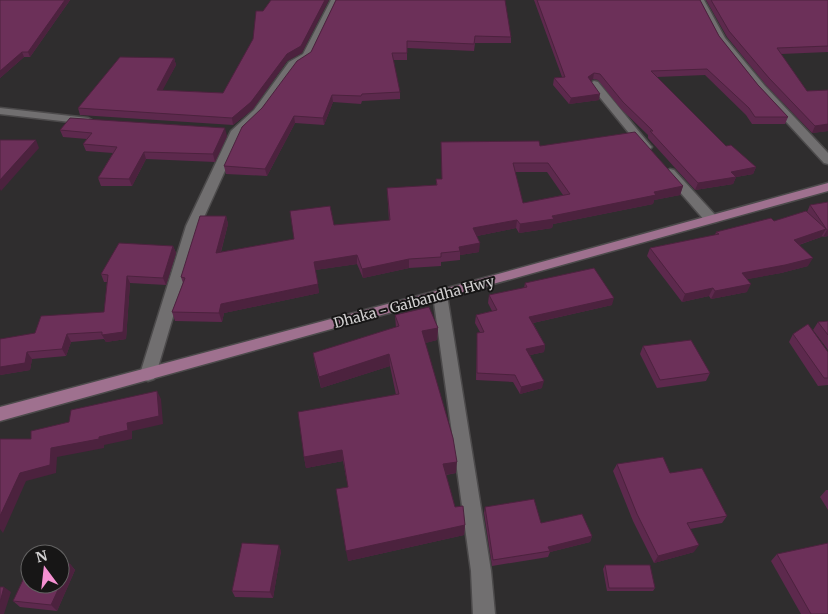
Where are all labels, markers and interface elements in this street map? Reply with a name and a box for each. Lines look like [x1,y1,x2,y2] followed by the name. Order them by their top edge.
[332,272,497,332] street label: Dhaka - Gaibandha Hwy
[20,544,70,594] north arrow
[34,546,49,567] text: N

